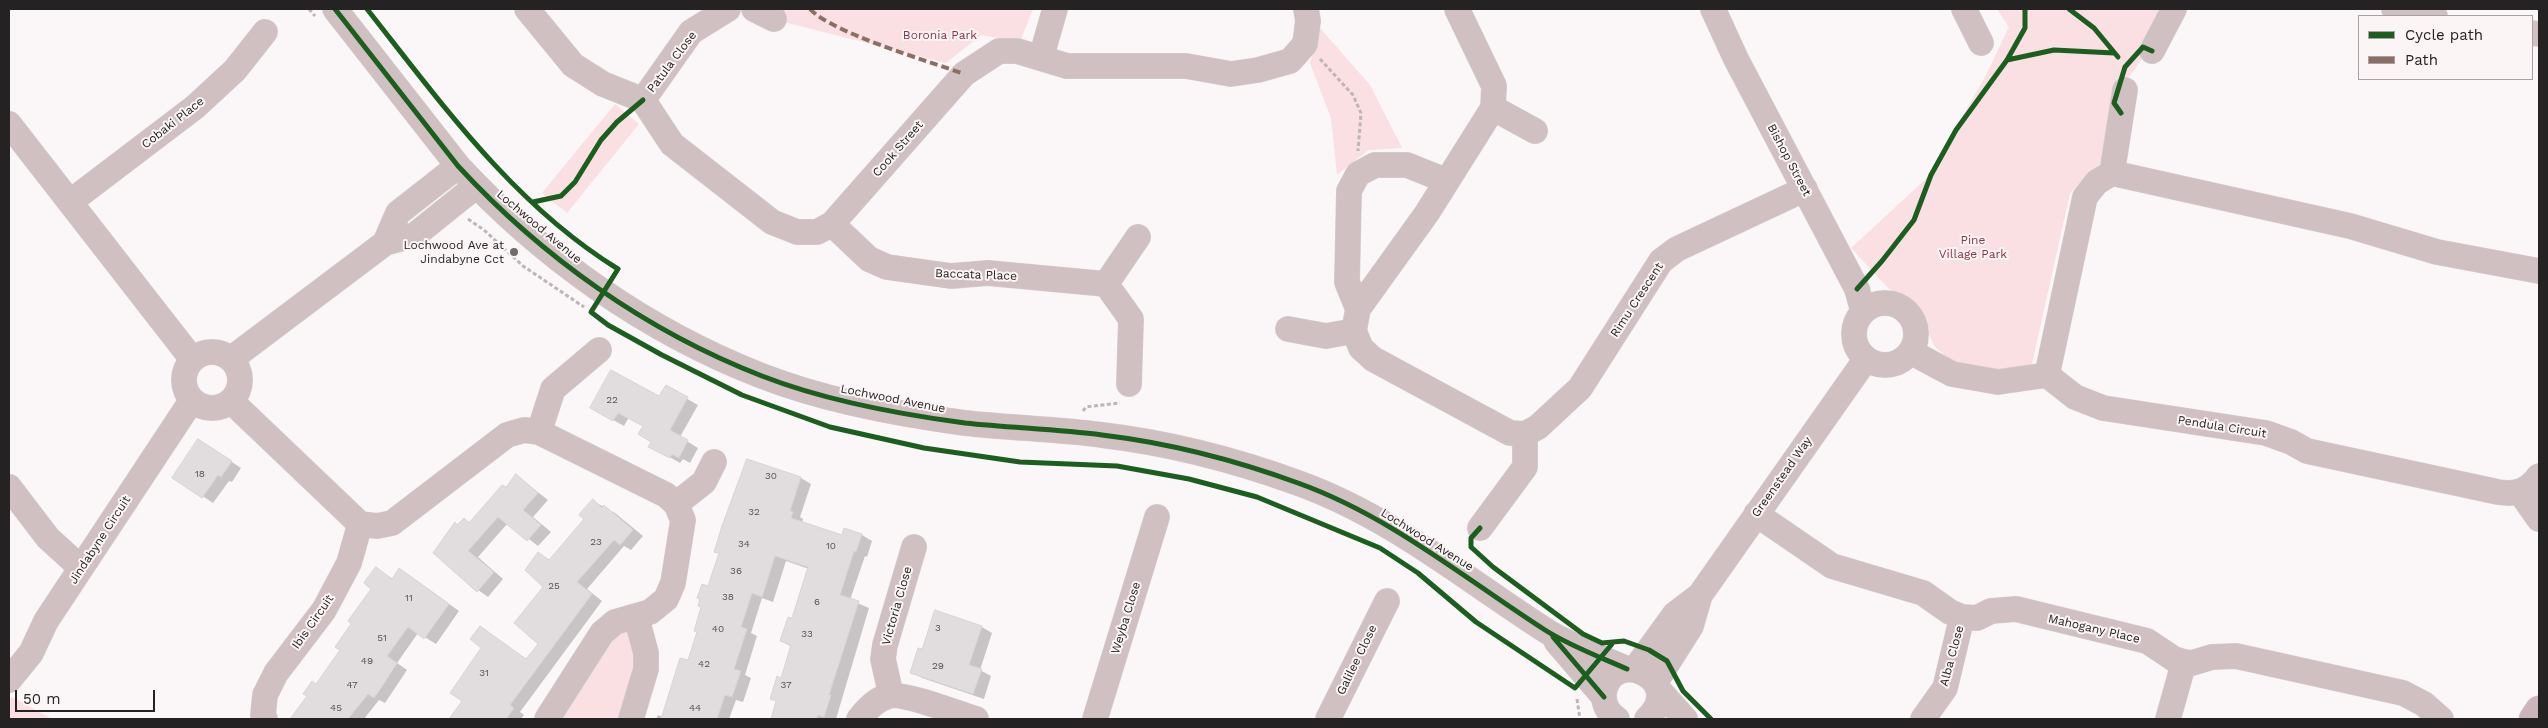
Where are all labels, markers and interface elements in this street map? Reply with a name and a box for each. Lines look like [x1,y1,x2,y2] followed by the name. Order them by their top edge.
[2358,15,2533,80] legend
[2405,26,2483,44] text: Cycle path
[644,28,700,96] street label: Patula Close
[903,28,977,42] park label: Boronia Park
[2405,51,2438,69] text: Path
[139,94,207,152] street label: Cobaki Place
[870,118,926,180] street label: Cook Street
[1764,121,1814,199] street label: Bishop Street
[494,187,584,267] street label: Lochwood Avenue
[1939,233,2007,261] park label: Pine Village Park
[404,238,504,266] place label: Lochwood Ave at Jindabyne Cct
[508,246,520,258] marker: Lochwood Ave at Jindabyne Cct
[1607,260,1667,340] street label: Rimu Crescent
[935,266,1017,284] street label: Baccata Place
[839,382,947,416] street label: Lochwood Avenue
[606,394,618,406] house number: 22
[2177,413,2267,441] street label: Pendula Circuit
[1749,434,1815,520] street label: Greenstead Way
[195,468,205,480] house number: 18
[765,470,777,482] house number: 30
[66,493,134,587] street label: Jindabyne Circuit
[748,506,760,518] house number: 32
[1378,506,1476,574] street label: Lochwood Avenue
[590,536,602,548] house number: 23
[738,538,750,550] house number: 34
[826,540,836,552] house number: 10
[730,565,742,577] house number: 36
[879,565,915,647] street label: Victoria Close
[548,580,560,592] house number: 25
[1108,580,1144,656] street label: Weyba Close
[722,591,734,603] house number: 38
[289,592,337,652] street label: Ibis Circuit
[405,592,413,604] house number: 11
[814,596,820,608] house number: 6
[2047,611,2141,647] street label: Mahogany Place
[935,622,941,634] house number: 3
[712,623,724,635] house number: 40
[1334,623,1380,697] street label: Galilee Close
[1937,624,1967,688] street label: Alba Close
[801,628,813,640] house number: 33
[377,632,387,644] house number: 51
[361,655,373,667] house number: 49
[698,658,710,670] house number: 42
[932,660,944,672] house number: 29
[479,667,489,679] house number: 31
[346,679,358,691] house number: 47
[780,679,792,691] house number: 37
[18,680,158,712] scale bar
[23,690,60,708] text: 50 m
[330,702,342,714] house number: 45
[689,702,701,714] house number: 44

